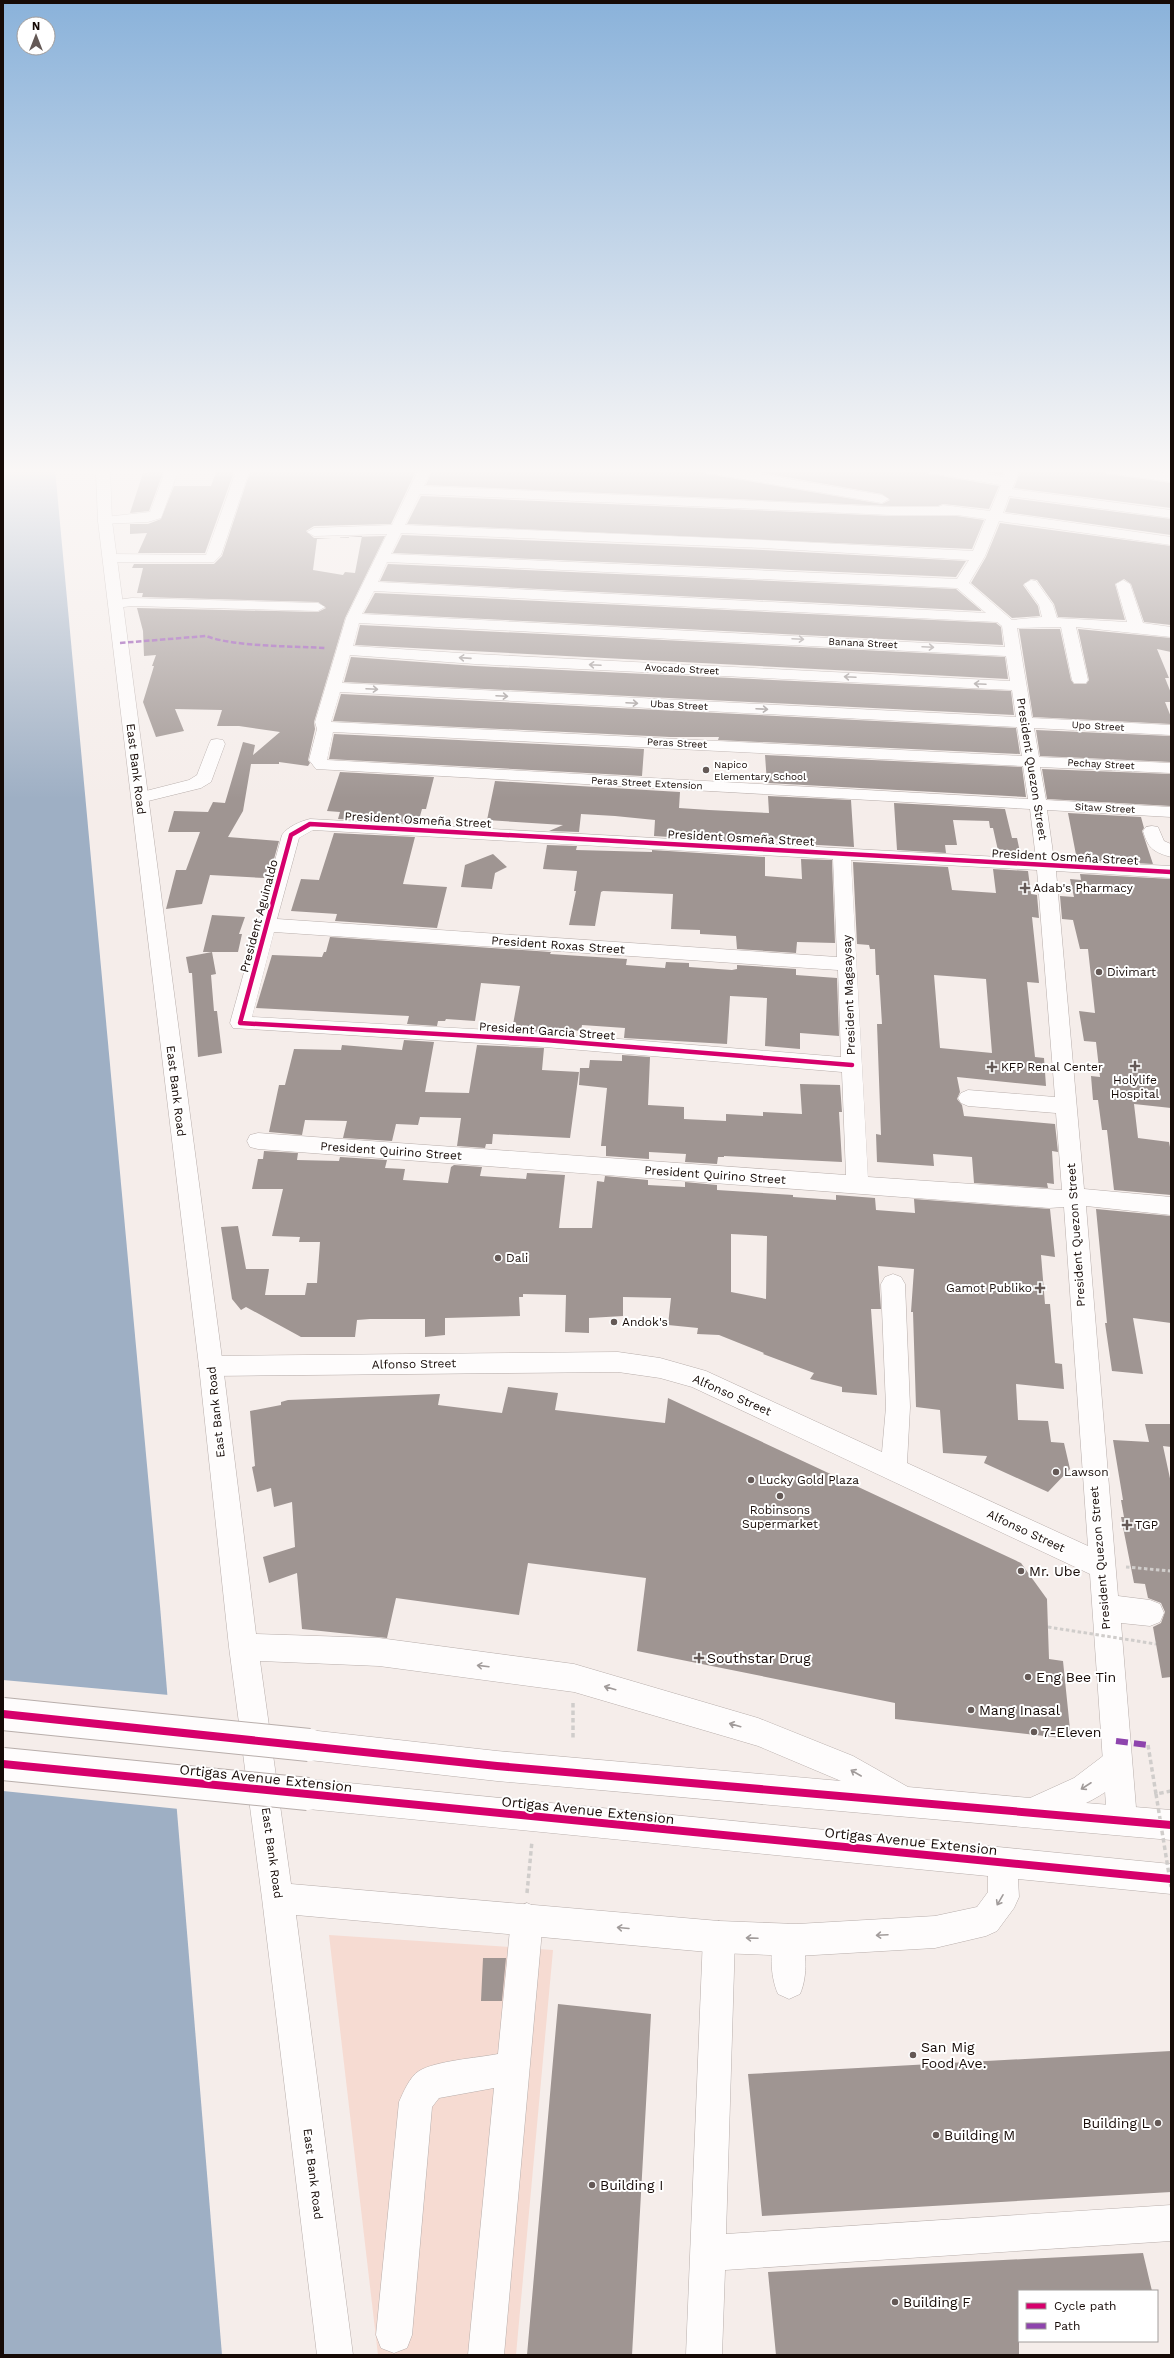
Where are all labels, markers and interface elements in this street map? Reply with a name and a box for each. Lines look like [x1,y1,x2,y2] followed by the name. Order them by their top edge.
[16,16,56,56] north arrow
[32,20,40,33] text: N
[791,636,804,643] one-way arrow
[828,636,899,650] street label: Banana Street
[921,643,934,650] one-way arrow
[459,655,472,662] one-way arrow
[589,661,602,668] one-way arrow
[645,662,720,676] street label: Avocado Street
[844,673,857,681] one-way arrow
[974,680,987,687] one-way arrow
[365,686,378,693] one-way arrow
[495,692,508,700] one-way arrow
[1014,697,1050,841] street label: President Quezon Street
[650,698,709,712] street label: Ubas Street
[625,699,638,706] one-way arrow
[755,706,768,713] one-way arrow
[1071,719,1125,733] street label: Upo Street
[123,723,149,815] street label: East Bank Road
[647,736,708,750] street label: Peras Street
[1067,757,1136,771] street label: Pechay Street
[714,759,806,782] place label: Napico Elementary School
[701,765,711,775] marker: Napico Elementary School
[591,775,703,791] street label: Peras Street Extension
[1075,801,1136,815] street label: Sitaw Street
[344,809,492,831] street label: President Osmeña Street
[667,827,815,849] street label: President Osmeña Street
[991,846,1139,868] street label: President Osmeña Street
[237,858,281,974] street label: President Aguinaldo
[1033,881,1134,895] place label: Adab's Pharmacy
[1020,883,1030,893] marker: Adab's Pharmacy
[491,933,625,957] street label: President Roxas Street
[840,934,858,1055] street label: President Magsaysay
[1107,965,1156,979] place label: Divimart
[1094,967,1104,977] marker: Divimart
[479,1019,615,1043] street label: President Garcia Street
[163,1045,189,1137] street label: East Bank Road
[1001,1060,1103,1074] place label: KFP Renal Center
[1129,1060,1141,1072] marker: Holylife Hospital
[986,1061,998,1073] marker: KFP Renal Center
[1111,1073,1160,1101] place label: Holylife Hospital
[320,1139,462,1163] street label: President Quirino Street
[644,1163,786,1187] street label: President Quirino Street
[1064,1163,1088,1307] street label: President Quezon Street
[506,1251,528,1265] place label: Dali
[493,1253,503,1263] marker: Dali
[946,1281,1032,1295] place label: Gamot Publiko
[1035,1283,1045,1293] marker: Gamot Publiko
[622,1315,668,1329] place label: Andok's
[609,1317,619,1327] marker: Andok's
[372,1356,456,1372] street label: Alfonso Street
[204,1366,228,1458] street label: East Bank Road
[691,1371,773,1419] street label: Alfonso Street
[1064,1465,1109,1479] place label: Lawson
[1051,1467,1061,1477] marker: Lawson
[759,1473,859,1487] place label: Lucky Gold Plaza
[746,1475,756,1485] marker: Lucky Gold Plaza
[1087,1486,1113,1630] street label: President Quezon Street
[775,1491,785,1501] marker: Robinsons Supermarket
[742,1503,818,1531] place label: Robinsons Supermarket
[985,1507,1067,1555] street label: Alfonso Street
[1135,1518,1158,1532] place label: TGP
[1122,1520,1132,1530] marker: TGP
[1029,1563,1081,1579] place label: Mr. Ube
[1016,1566,1026,1576] marker: Mr. Ube
[707,1650,811,1666] place label: Southstar Drug
[694,1653,704,1663] marker: Southstar Drug
[477,1662,490,1670] one-way arrow
[1036,1669,1116,1685] place label: Eng Bee Tin
[1023,1672,1033,1682] marker: Eng Bee Tin
[604,1684,617,1691] one-way arrow
[979,1702,1061,1718] place label: Mang Inasal
[966,1705,976,1715] marker: Mang Inasal
[729,1721,742,1728] one-way arrow
[1042,1724,1101,1740] place label: 7-Eleven
[1029,1727,1039,1737] marker: 7-Eleven
[179,1761,353,1795] street label: Ortigas Avenue Extension
[850,1769,862,1777] one-way arrow
[1081,1782,1092,1790] one-way arrow
[501,1793,675,1827] street label: Ortigas Avenue Extension
[259,1807,285,1899] street label: East Bank Road
[824,1824,998,1858] street label: Ortigas Avenue Extension
[995,1894,1003,1906] one-way arrow
[617,1924,630,1932] one-way arrow
[876,1932,889,1939] one-way arrow
[746,1935,759,1942] one-way arrow
[921,2039,986,2071] place label: San Mig Food Ave.
[908,2050,918,2060] marker: San Mig Food Ave.
[1082,2115,1150,2131] place label: Building L
[1153,2118,1163,2128] marker: Building L
[944,2127,1015,2143] place label: Building M
[300,2128,326,2220] street label: East Bank Road
[931,2130,941,2140] marker: Building M
[600,2177,663,2193] place label: Building I
[587,2180,597,2190] marker: Building I
[1018,2290,1158,2342] legend
[903,2294,971,2310] place label: Building F
[890,2297,900,2307] marker: Building F
[1054,2299,1116,2313] text: Cycle path
[1054,2319,1080,2333] text: Path

